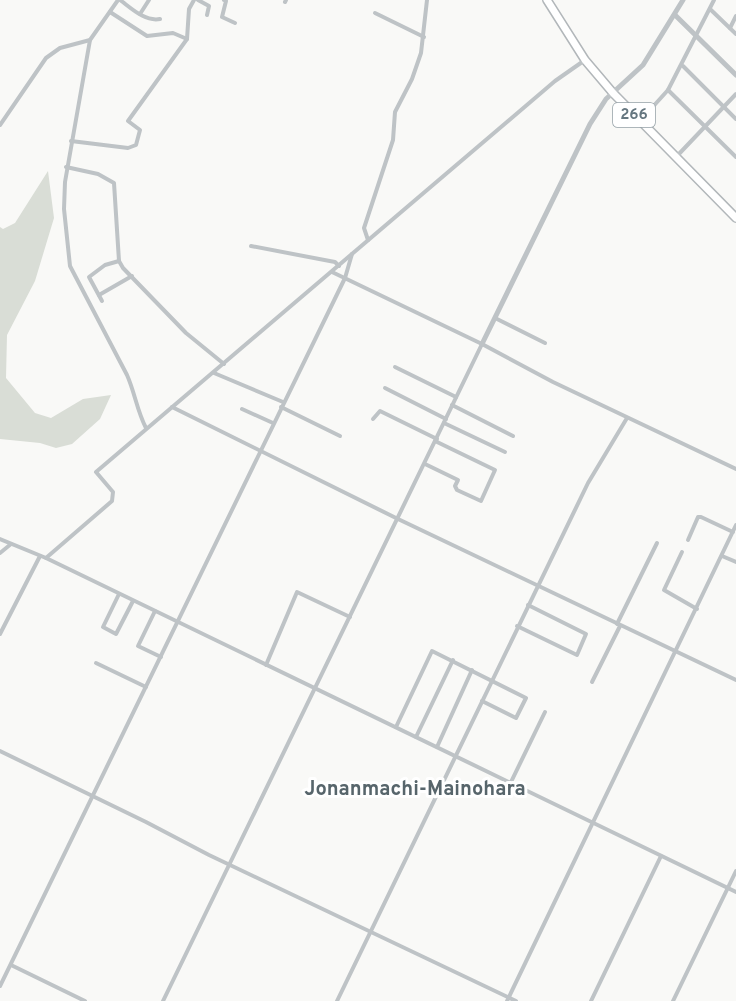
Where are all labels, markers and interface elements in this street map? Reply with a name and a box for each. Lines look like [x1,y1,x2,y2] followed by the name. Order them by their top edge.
[613,103,655,127] road number: 266
[304,777,526,803] district label: Jonanmachi-Mainohara

